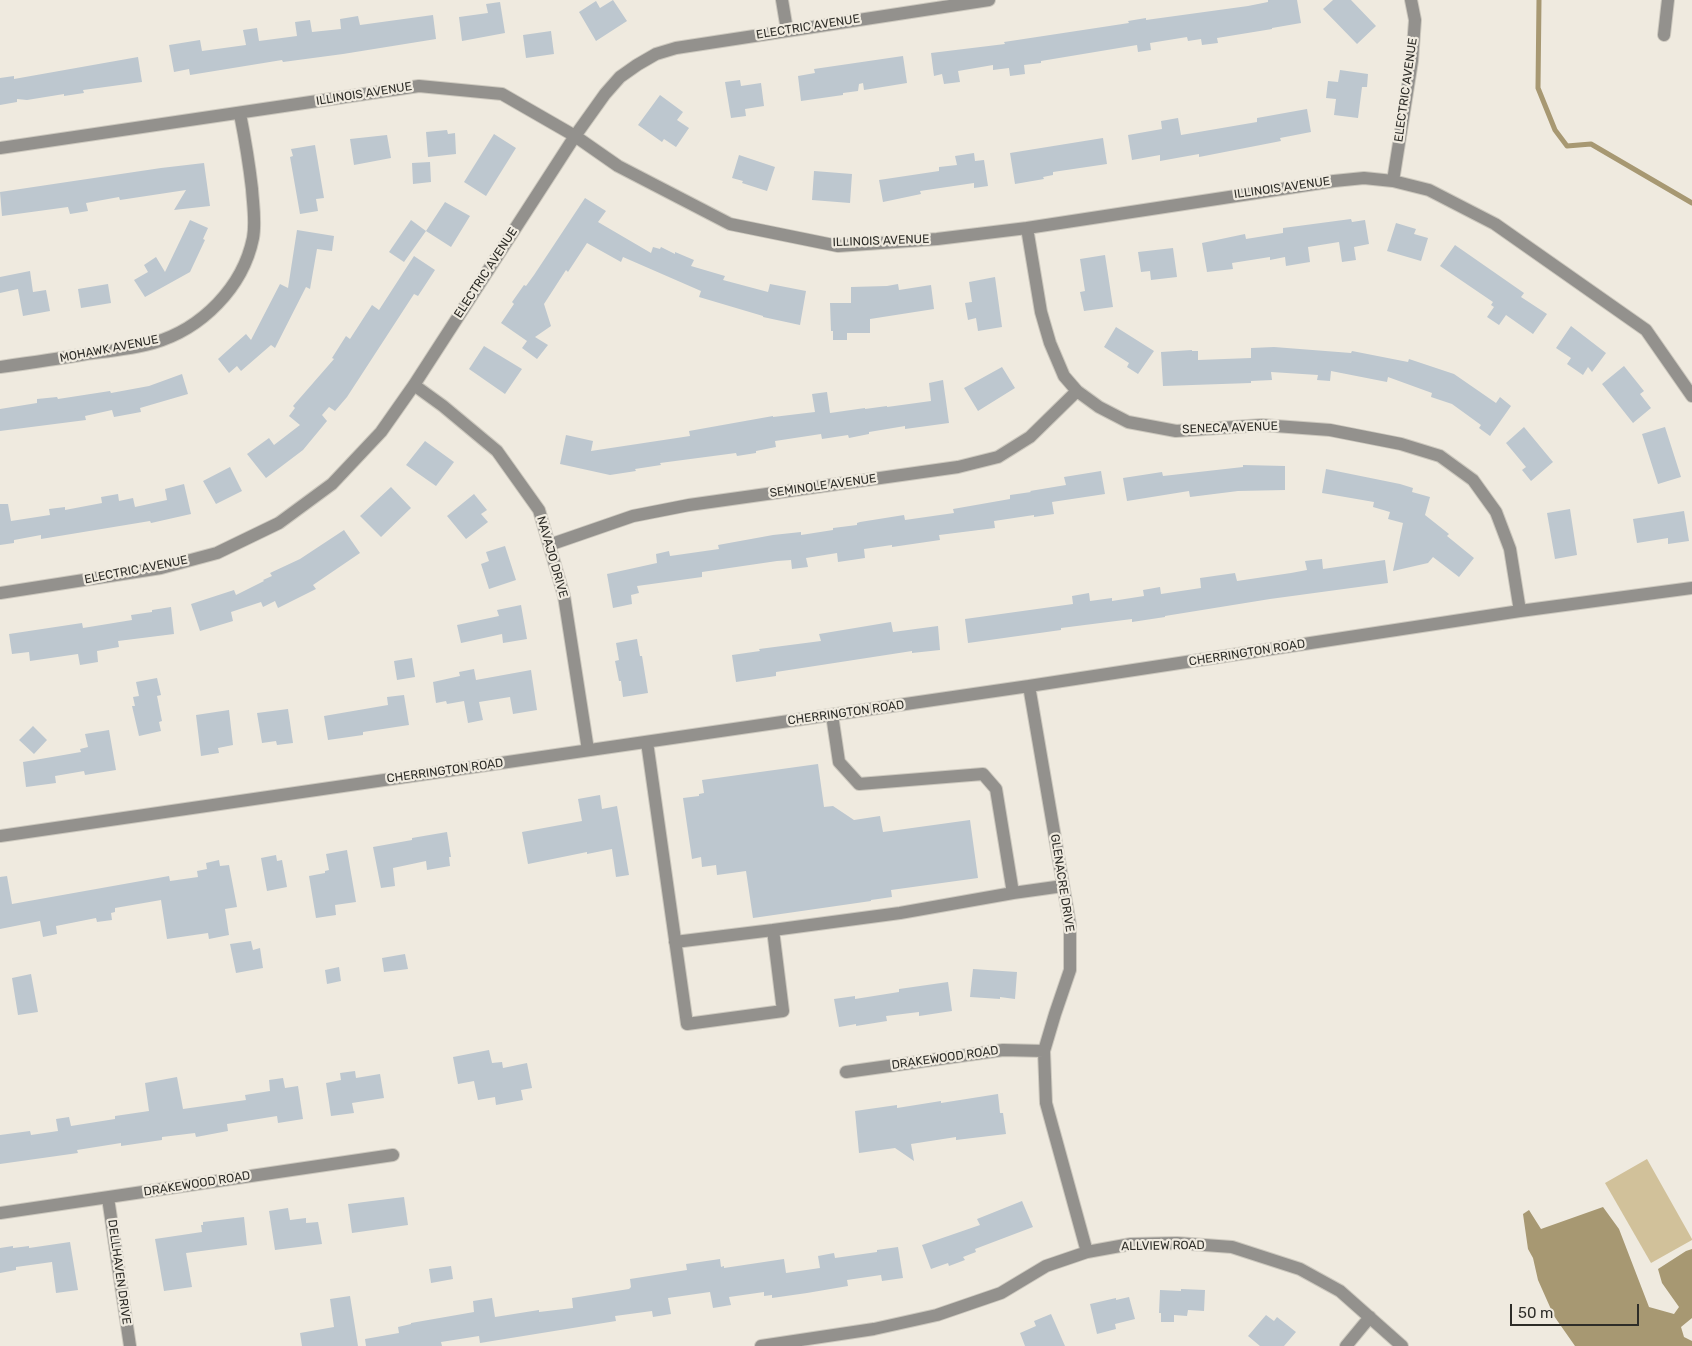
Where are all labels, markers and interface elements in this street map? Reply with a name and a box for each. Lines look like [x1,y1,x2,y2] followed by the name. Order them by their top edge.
[755,12,861,42] street label: ELECTRIC AVENUE
[1392,37,1420,143] street label: ELECTRIC AVENUE
[315,79,413,109] street label: ILLINOIS AVENUE
[1233,174,1331,202] street label: ILLINOIS AVENUE
[451,225,521,321] street label: ELECTRIC AVENUE
[832,232,930,250] street label: ILLINOIS AVENUE
[58,332,160,366] street label: MOHAWK AVENUE
[1182,419,1278,437] street label: SENECA AVENUE
[769,471,877,501] street label: SEMINOLE AVENUE
[533,515,571,599] street label: NAVAJO DRIVE
[83,553,189,587] street label: ELECTRIC AVENUE
[1188,637,1306,669] street label: CHERRINGTON ROAD
[787,698,905,728] street label: CHERRINGTON ROAD
[386,756,504,786] street label: CHERRINGTON ROAD
[1047,833,1077,933] street label: GLENACRE DRIVE
[891,1043,999,1073] street label: DRAKEWOOD ROAD
[143,1168,251,1200] street label: DRAKEWOOD ROAD
[104,1219,134,1325] street label: DELLHAVEN DRIVE
[1121,1238,1205,1254] street label: ALLVIEW ROAD
[1512,1294,1641,1326] scale bar
[1518,1304,1553,1322] text: 50 m

